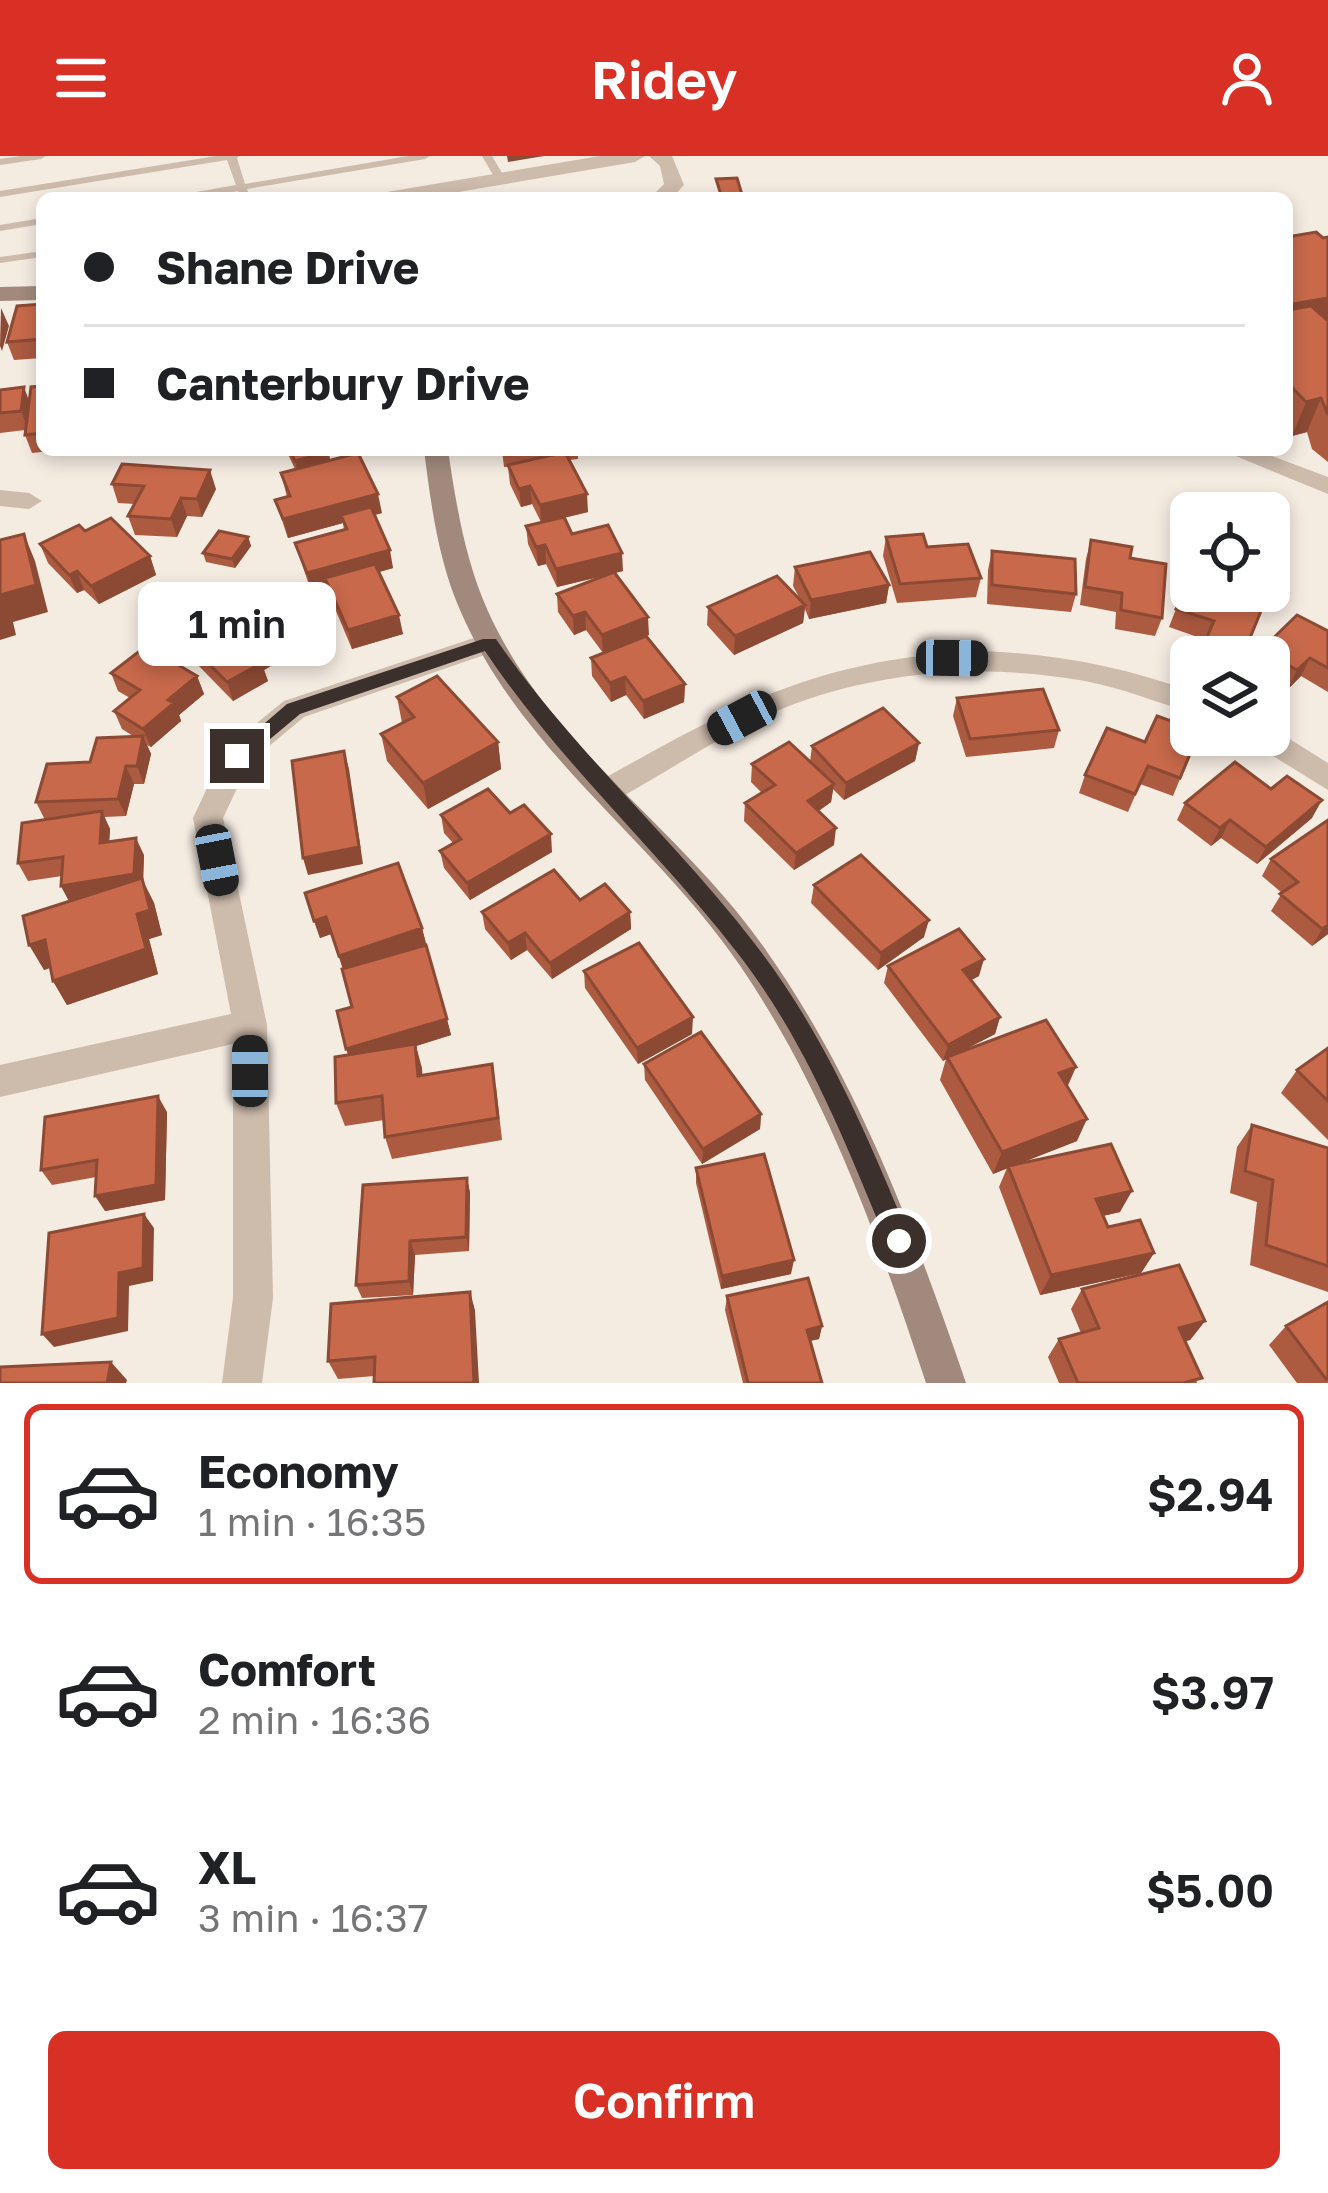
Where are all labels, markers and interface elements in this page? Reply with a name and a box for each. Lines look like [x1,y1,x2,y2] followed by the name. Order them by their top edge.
[48,45,114,111] icon: menu
[1214,45,1280,111] icon: person
[591,46,737,111] text: Ridey
[156,240,419,294] text: Shane Drive
[156,356,529,410] text: Canterbury Drive
[1170,492,1290,756] map controls
[1170,492,1290,612] button: locate
[138,582,336,666] callout: 1 min
[188,600,286,647] text: 1 min
[1170,636,1290,756] button: layers
[916,639,988,677] car
[702,685,782,751] car
[210,729,264,783] route end
[192,821,242,899] car
[232,1035,268,1107] car
[872,1214,926,1268] route start
[54,1440,162,1548] icon: car
[198,1444,399,1498] text: Economy
[1147,1467,1274,1521] text: $2.94
[198,1498,426,1545] text: 1 min · 16:35
[54,1638,162,1746] icon: car
[198,1642,376,1696] text: Comfort
[1151,1665,1274,1719] text: $3.97
[198,1696,431,1743] text: 2 min · 16:36
[54,1836,162,1944] icon: car
[198,1840,256,1894] text: XL
[1146,1863,1274,1917] text: $5.00
[198,1894,428,1941] text: 3 min · 16:37
[48,2031,1280,2169] button: Confirm

